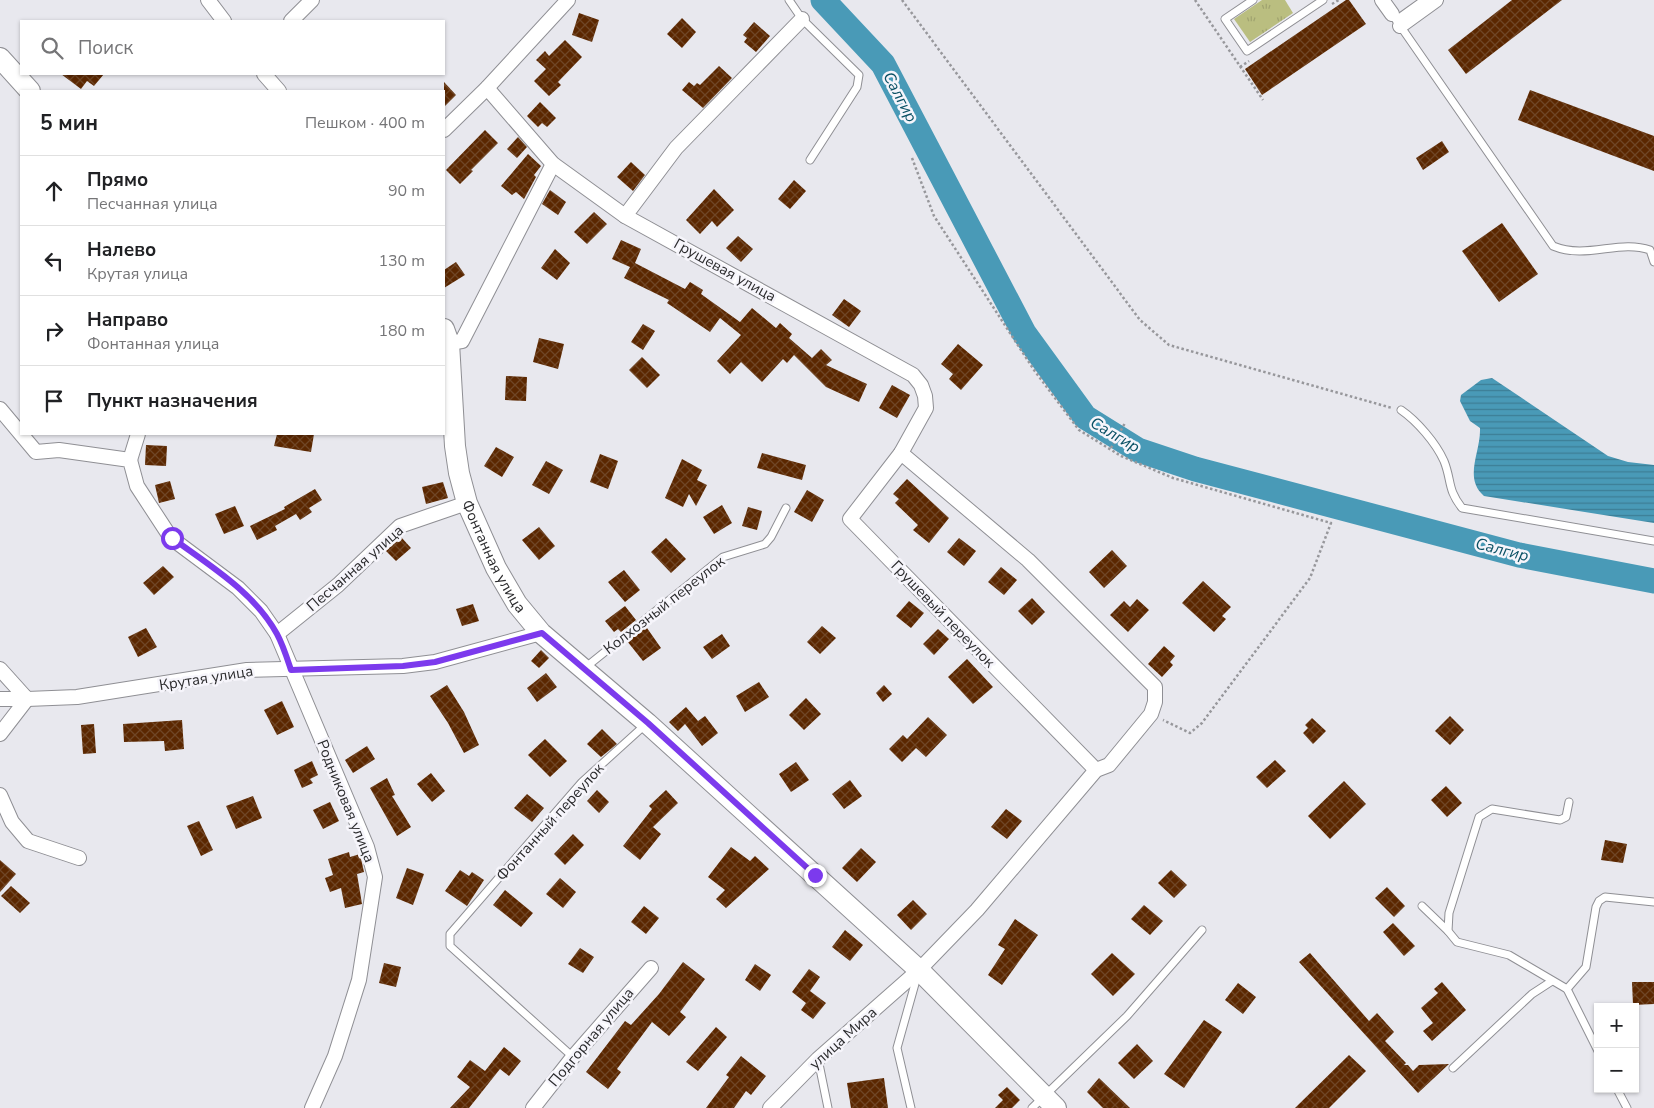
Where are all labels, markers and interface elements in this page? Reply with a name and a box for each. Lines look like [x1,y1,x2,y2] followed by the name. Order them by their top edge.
[20,20,445,75] search box
[38,34,66,62] icon: search
[78,35,133,61] text: Поиск
[878,68,922,126] water label: Салгир
[40,109,98,137] text: 5 мин
[305,112,425,134] text: Пешком · 400 m
[87,167,148,193] text: Прямо
[40,177,68,205] icon: ahead
[388,180,425,202] text: 90 m
[87,193,218,215] text: Песчанная улица
[670,234,780,306] street label: Грушевая улица
[87,237,156,263] text: Налево
[40,247,68,275] icon: left
[378,250,425,272] text: 130 m
[87,263,188,285] text: Крутая улица
[87,307,168,333] text: Направо
[40,317,68,345] icon: right
[378,320,425,342] text: 180 m
[87,333,219,355] text: Фонтанная улица
[40,387,68,415] icon: arrive
[87,388,258,414] text: Пункт назначения
[1086,412,1144,458] water label: Салгир
[457,497,530,617] street label: Фонтанная улица
[302,520,408,616] street label: Песчанная улица
[161,527,184,550] route start
[1473,533,1531,567] water label: Салгир
[599,551,729,659] street label: Колхозный переулок
[887,556,999,672] street label: Грушевый переулок
[158,661,254,695] street label: Крутая улица
[312,737,380,865] street label: Родниковая улица
[492,759,608,885] street label: Фонтанный переулок
[804,864,827,887] route end
[544,983,638,1091] street label: Подгорная улица
[805,1002,881,1074] street label: улица Мира
[1594,1003,1639,1093] map controls
[1594,1003,1639,1048] button: +
[1594,1048,1639,1093] button: −

